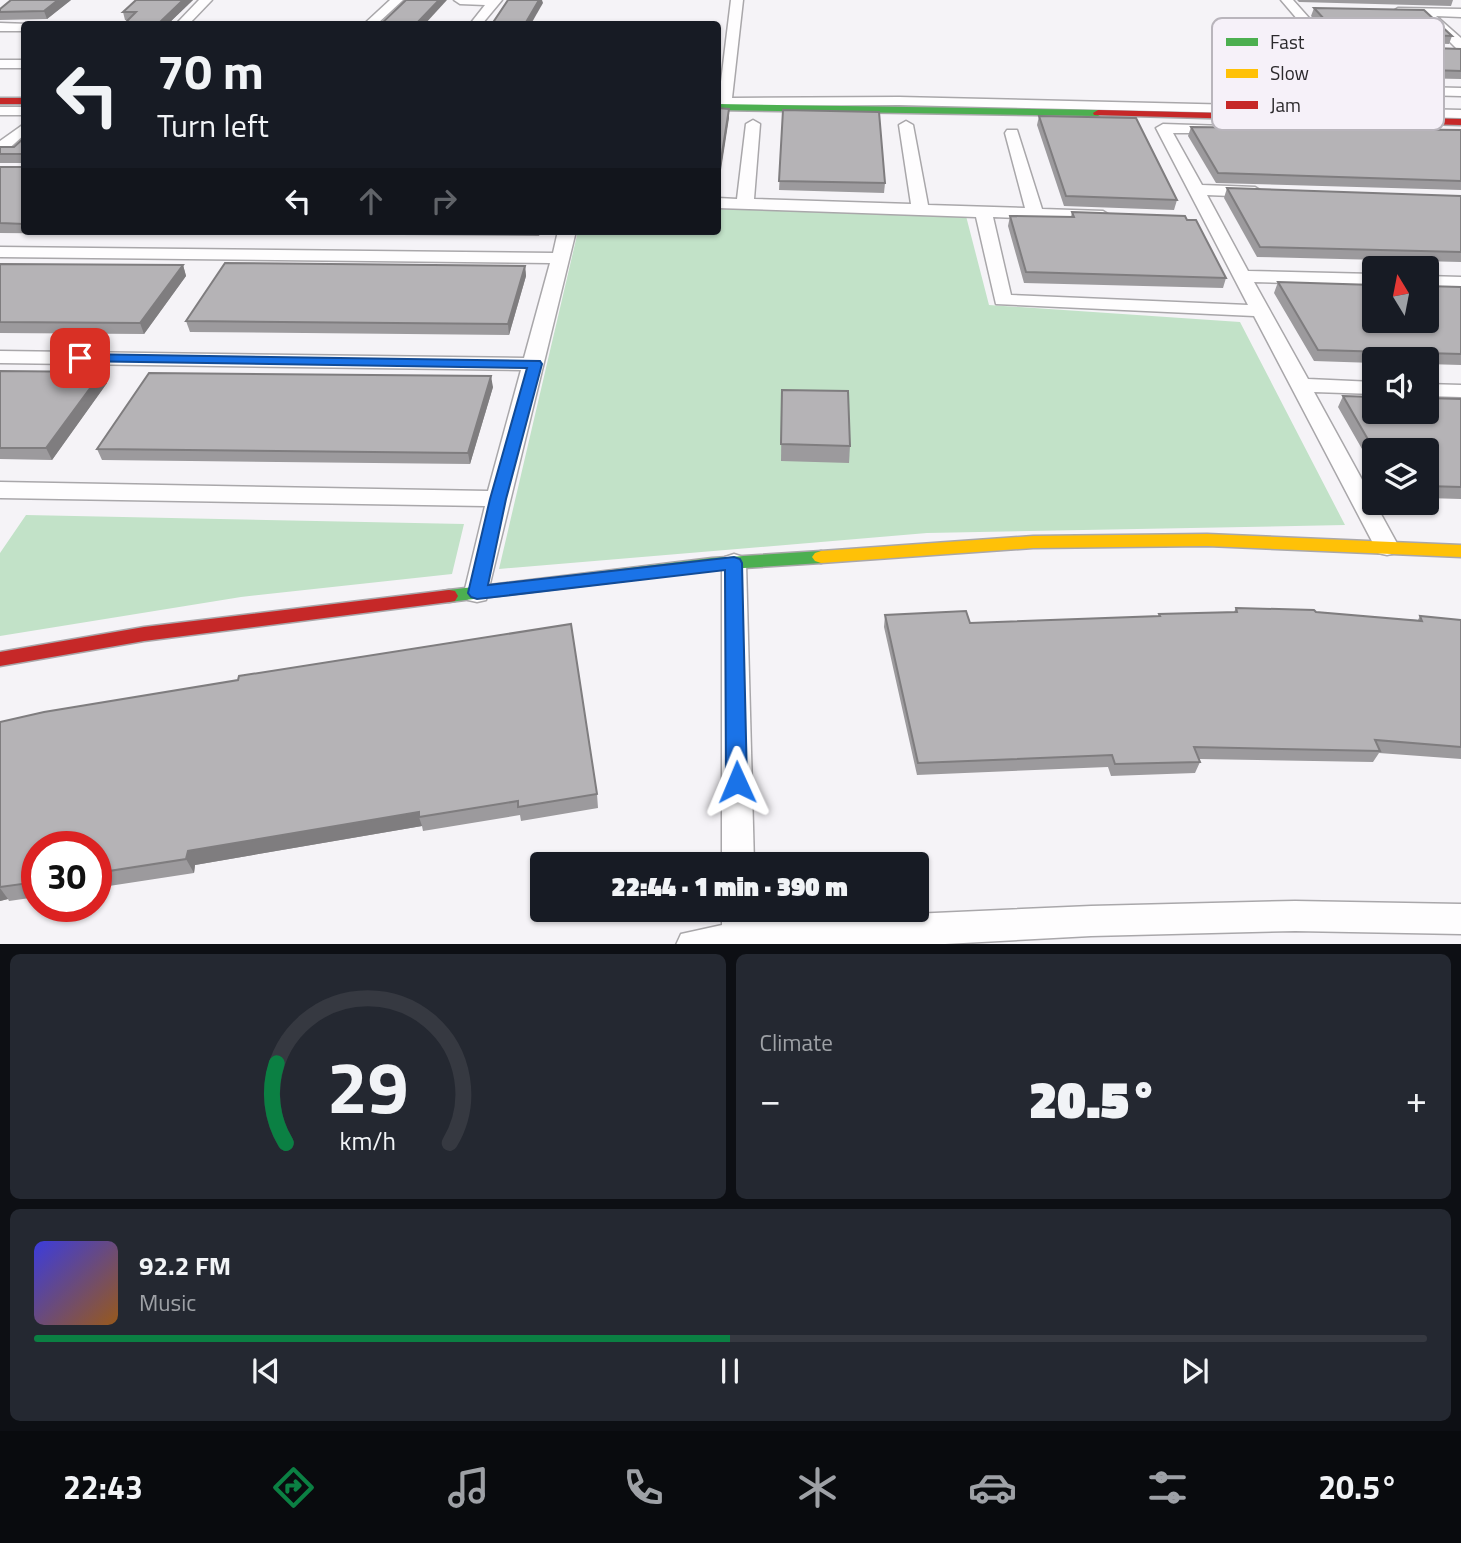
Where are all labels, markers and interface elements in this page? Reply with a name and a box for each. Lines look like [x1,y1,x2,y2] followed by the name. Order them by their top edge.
[1212,18,1444,130] legend
[1270,27,1305,56] text: Fast
[157,33,264,108] text: 70 m
[42,49,133,140] icon: left
[1270,58,1309,87] text: Slow
[1270,90,1301,119] text: Jam
[157,101,269,149] text: Turn left
[279,182,317,220] icon: left
[352,182,390,220] icon: ahead
[425,182,463,220] icon: right
[1362,256,1438,332] north arrow
[1362,256,1439,515] map controls
[50,328,110,388] pin
[61,339,99,377] icon: arrive
[1362,347,1439,424] button: sound
[1362,438,1439,515] button: layers
[700,745,774,819] position arrow
[21,831,112,922] speed limit sign: 30
[611,867,848,906] text: 22:44 · 1 min · 390 m
[760,1025,833,1060] text: Climate
[327,1031,409,1141] text: 29
[1029,1059,1158,1138] text: 20.5°
[760,1070,781,1128] text: −
[1406,1070,1427,1128] text: +
[339,1121,396,1159] text: km/h
[139,1246,231,1285] text: 92.2 FM
[139,1285,196,1320] text: Music
[247,1352,285,1390] icon: previous
[711,1352,749,1390] icon: pause
[1176,1352,1214,1390] icon: next
[63,1463,143,1511] text: 22:43
[269,1463,318,1512] icon: directions
[444,1463,493,1512] icon: music
[619,1463,668,1512] icon: phone
[793,1463,842,1512] icon: climate
[968,1463,1017,1512] icon: car
[1143,1463,1192,1512] icon: filters
[1318,1463,1398,1511] text: 20.5°

